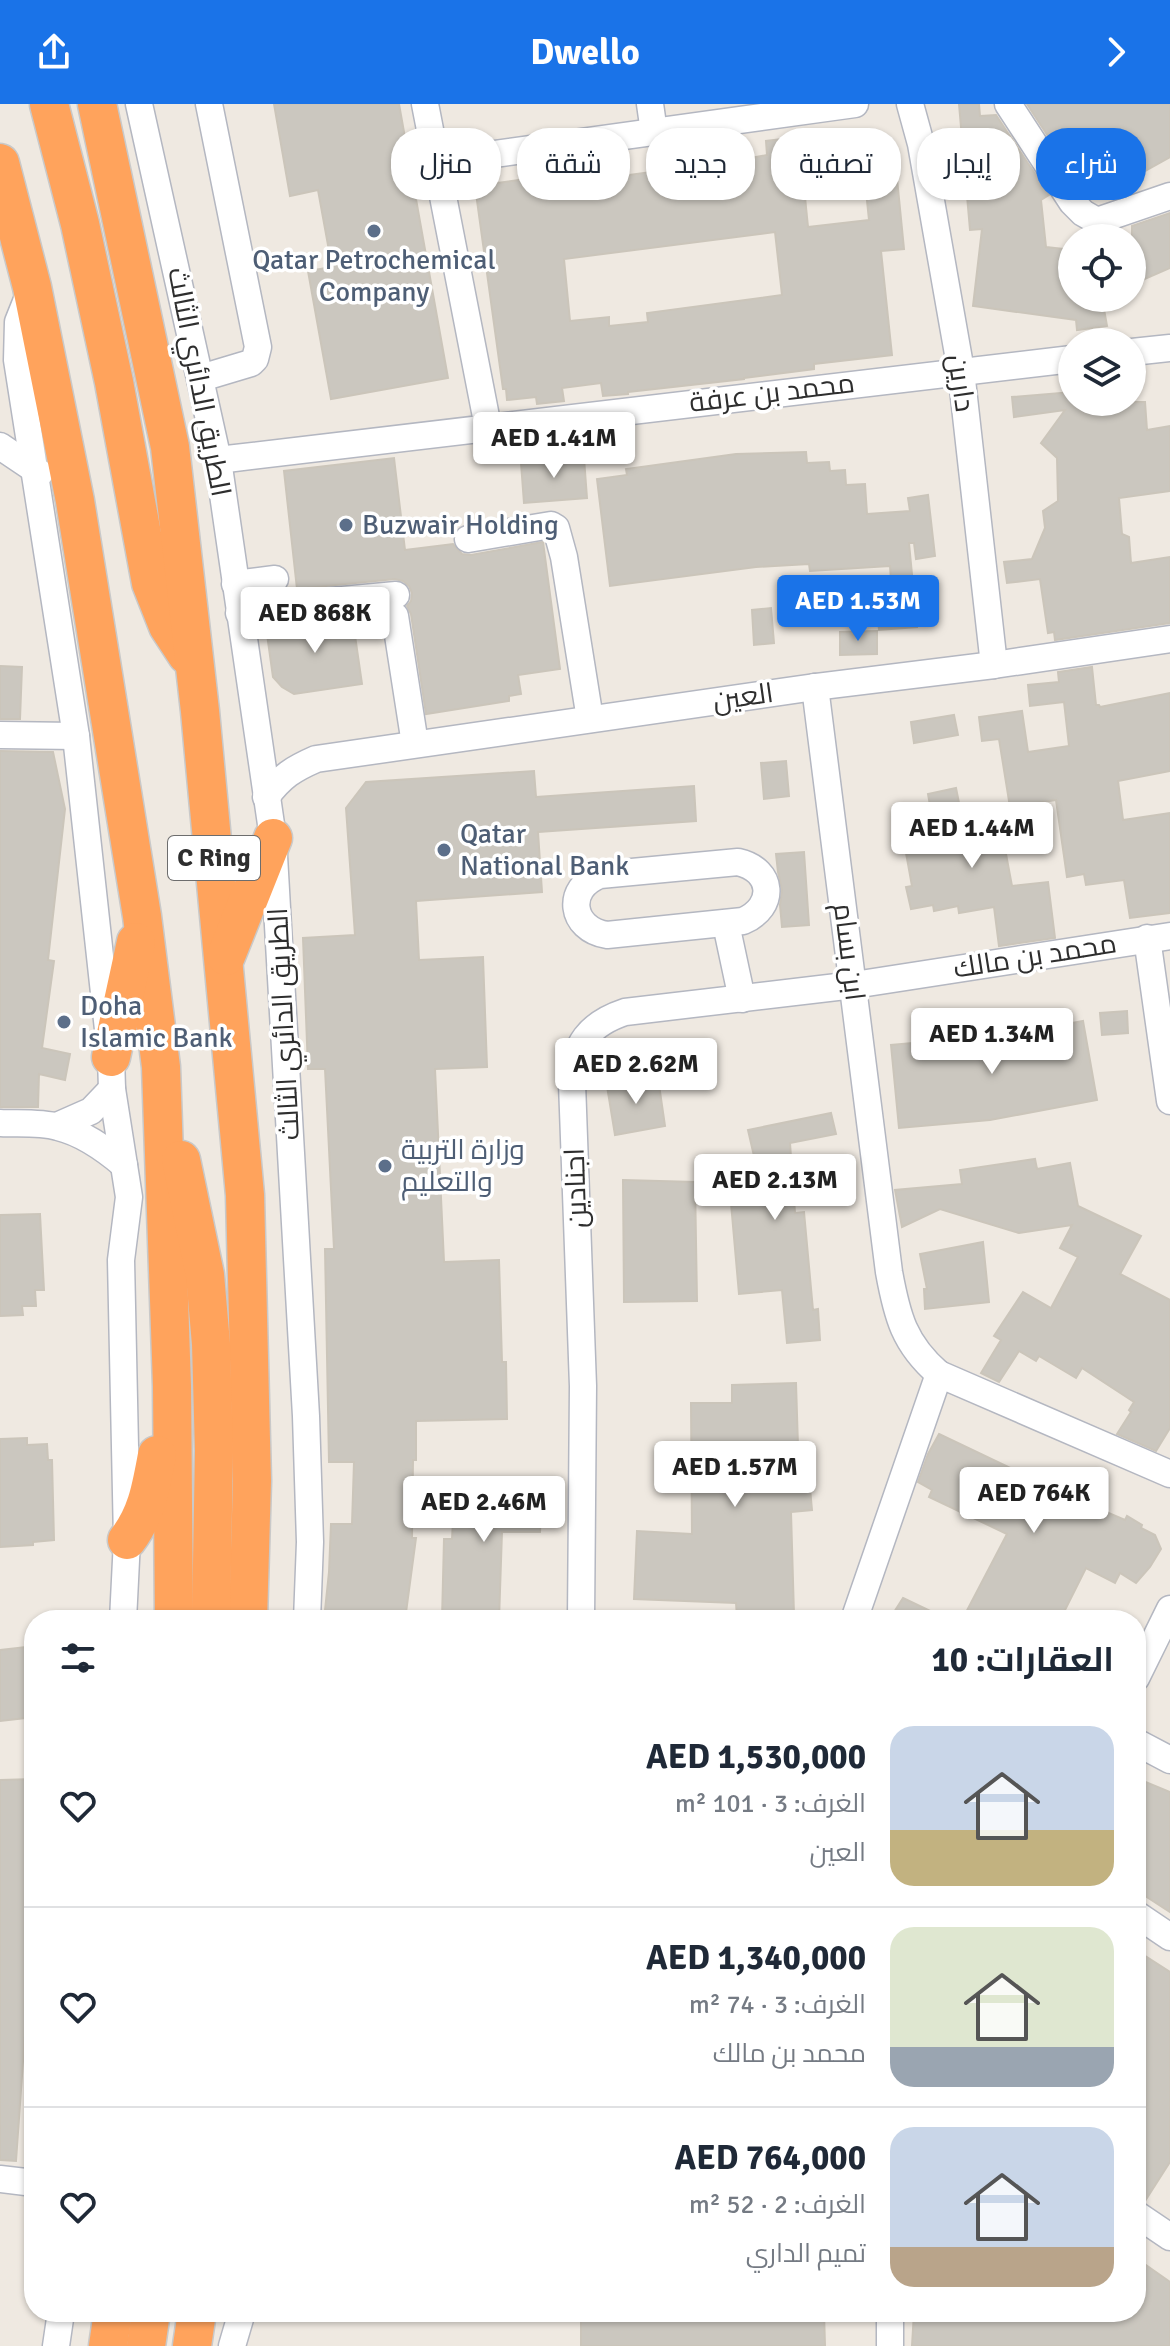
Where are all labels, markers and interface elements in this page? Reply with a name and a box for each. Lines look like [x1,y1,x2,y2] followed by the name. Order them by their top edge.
[32,30,76,74] icon: share
[530,30,640,75] text: Dwello
[1094,30,1138,74] icon: forward
[391,128,501,200] chip: منزل
[517,128,630,200] chip: شقة
[646,128,755,200] chip: جديد
[771,128,901,200] chip: تصفية
[917,128,1020,200] chip: إيجار
[1036,128,1146,200] chip: شراء
[365,222,383,240] marker: Qatar Petrochemical Company
[1058,224,1146,416] map controls
[1058,224,1146,312] button: locate
[252,243,496,309] place label: Qatar Petrochemical Company
[156,265,238,500] street label: الطريق الدائري الثالث
[1058,328,1146,416] button: layers
[940,352,982,414] street label: دارين
[687,366,857,420] street label: محمد بن عرفة
[462,412,646,480] pin: AED 1.41M
[491,422,617,454] text: AED 1.41M
[362,508,559,542] place label: Buzwair Holding
[337,516,355,534] marker: Buzwair Holding
[766,575,950,643] pin: AED 1.53M
[795,585,921,617] text: AED 1.53M
[232,587,398,655] pin: AED 868K
[259,597,371,629] text: AED 868K
[711,676,775,718] street label: العين
[880,802,1064,870] pin: AED 1.44M
[909,812,1035,844] text: AED 1.44M
[460,817,629,883] place label: Qatar National Bank
[168,836,260,880] road number: C Ring
[435,841,453,859] marker: Qatar National Bank
[824,901,872,1003] street label: ابن بسام
[261,907,311,1141] street label: الطريق الدائري الثالث
[951,926,1119,986] street label: محمد بن مالك
[80,989,233,1055] place label: Doha Islamic Bank
[900,1008,1084,1076] pin: AED 1.34M
[55,1013,73,1031] marker: Doha Islamic Bank
[929,1018,1055,1050] text: AED 1.34M
[544,1038,728,1106] pin: AED 2.62M
[573,1048,699,1080] text: AED 2.62M
[401,1133,525,1201] place label: وزارة التربية والتعليم
[558,1147,594,1229] street label: اجنادين
[683,1154,867,1222] pin: AED 2.13M
[376,1157,394,1175] marker: وزارة التربية والتعليم
[712,1164,838,1196] text: AED 2.13M
[643,1441,827,1509] pin: AED 1.57M
[672,1451,798,1483] text: AED 1.57M
[951,1467,1117,1535] pin: AED 764K
[392,1476,576,1544] pin: AED 2.46M
[978,1477,1090,1509] text: AED 764K
[421,1486,547,1518] text: AED 2.46M
[56,1636,100,1680] icon: filters
[931,1639,1114,1681] text: العقارات: 10
[646,1736,866,1778] text: AED 1,530,000
[954,1758,1050,1854] icon: home
[56,1784,100,1828] icon: heart
[675,1788,866,1820] text: الغرف: 3 · 101 m²
[810,1837,866,1869] text: العين
[646,1937,866,1979] text: AED 1,340,000
[954,1959,1050,2055] icon: home
[56,1985,100,2029] icon: heart
[689,1989,866,2021] text: الغرف: 3 · 74 m²
[713,2038,866,2070] text: محمد بن مالك
[674,2137,866,2179] text: AED 764,000
[954,2159,1050,2255] icon: home
[56,2185,100,2229] icon: heart
[689,2189,866,2221] text: الغرف: 2 · 52 m²
[746,2238,866,2270] text: تميم الداري

